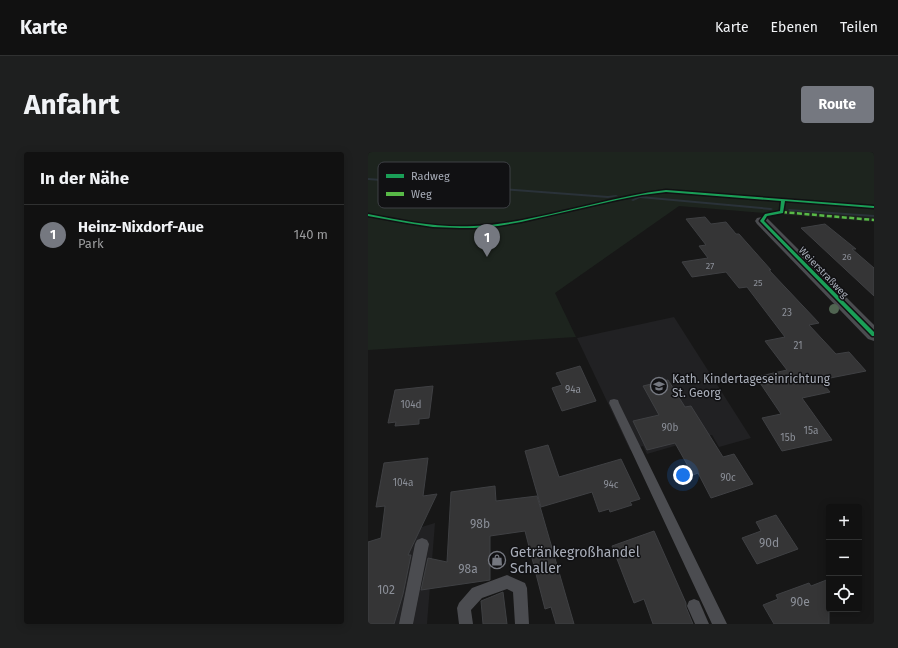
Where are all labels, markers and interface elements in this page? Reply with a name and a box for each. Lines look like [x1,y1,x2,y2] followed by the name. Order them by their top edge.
[20,16,67,39] text: Karte
[715,19,749,36] text: Karte
[771,19,818,36] text: Ebenen
[840,19,878,36] text: Teilen
[801,86,874,123] button: Route
[24,88,120,121] text: Anfahrt
[378,162,510,208] legend
[40,168,129,189] text: In der Nähe
[411,170,450,183] text: Radweg
[411,188,432,201] text: Weg
[78,218,204,236] text: Heinz-Nixdorf-Aue
[474,224,500,257] pin: 1
[50,227,56,242] text: 1
[294,227,328,242] text: 140 m
[78,236,104,251] text: Park
[796,245,851,301] street label: Weierstraßweg
[842,252,852,262] house number: 26
[706,261,714,271] house number: 27
[754,278,763,288] house number: 25
[782,307,792,319] house number: 23
[793,340,803,352] house number: 21
[672,372,831,400] place label: Kath. Kindertageseinrichtung St. Georg
[649,376,669,396] school or university icon: Kath. Kindertageseinrichtung St. Georg
[565,384,581,396] house number: 94a
[400,399,422,411] house number: 104d
[662,422,678,434] house number: 90b
[804,425,818,437] house number: 15a
[780,432,796,444] house number: 15b
[673,465,693,485] your location
[720,472,736,484] house number: 90c
[393,477,413,489] house number: 104a
[603,479,619,491] house number: 94c
[826,504,862,612] map controls
[826,504,862,540] button: +
[470,517,490,531] house number: 98b
[759,536,779,550] house number: 90d
[826,540,862,576] button: −
[510,544,640,577] place label: Getränkegroßhandel Schaller
[487,550,507,570] shop icon: Getränkegroßhandel Schaller
[458,562,478,576] house number: 98a
[826,576,862,612] button: locate
[377,583,395,597] house number: 102
[790,595,810,609] house number: 90e

